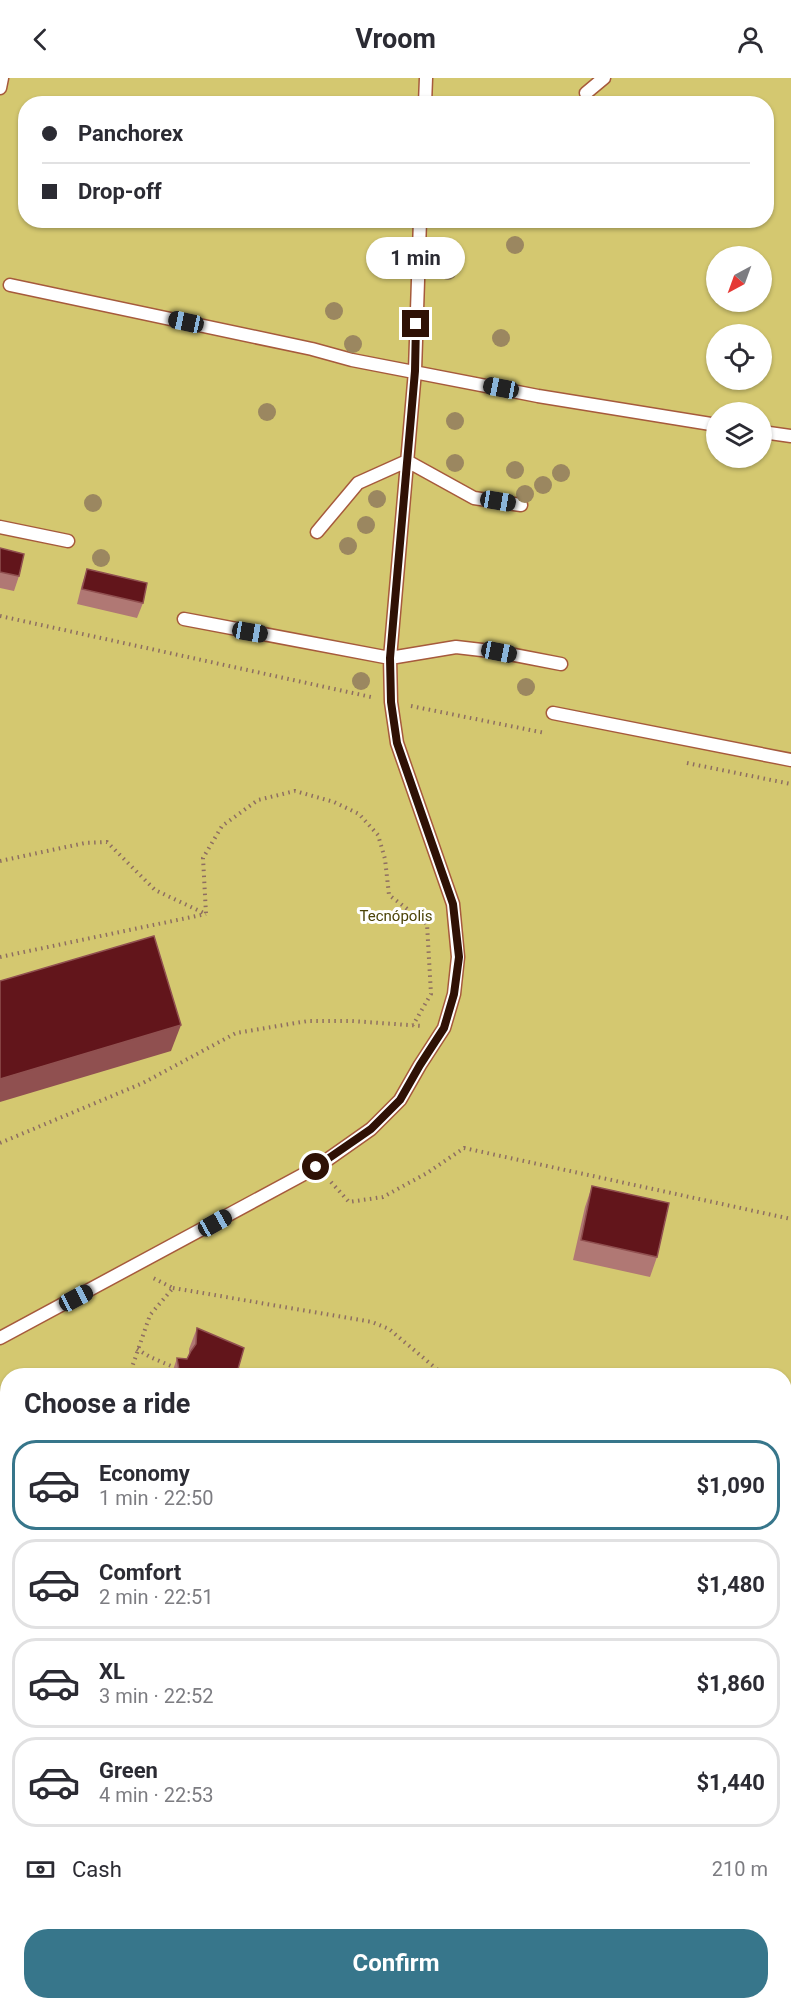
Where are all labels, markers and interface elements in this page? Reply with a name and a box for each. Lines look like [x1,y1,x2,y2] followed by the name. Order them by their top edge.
[24,23,57,56] icon: back
[355,23,436,55] text: Vroom
[734,23,767,56] icon: person
[78,121,183,146] text: Panchorex
[78,179,162,204] text: Drop-off
[366,237,466,279] callout: 1 min
[390,246,441,270] text: 1 min
[706,246,772,312] north arrow
[706,246,772,468] map controls
[167,309,205,335] car
[402,310,429,337] route end
[706,324,772,390] button: locate
[482,376,520,400] car
[706,402,772,468] button: layers
[479,489,517,513] car
[231,620,269,644] car
[480,640,518,664] car
[360,907,432,925] park label: Tecnópolis
[302,1153,329,1180] route start
[195,1206,235,1240] car
[56,1282,96,1314] car
[24,1388,190,1420] text: Choose a ride
[27,1458,81,1512] icon: car
[99,1461,190,1486] text: Economy
[696,1473,765,1498] text: $1,090
[99,1486,214,1510] text: 1 min · 22:50
[27,1557,81,1611] icon: car
[99,1560,181,1585] text: Comfort
[696,1572,765,1597] text: $1,480
[99,1585,214,1609] text: 2 min · 22:51
[27,1656,81,1710] icon: car
[99,1659,125,1684] text: XL
[696,1671,765,1696] text: $1,860
[99,1684,214,1708] text: 3 min · 22:52
[27,1755,81,1809] icon: car
[99,1758,158,1783] text: Green
[696,1770,765,1795] text: $1,440
[99,1783,214,1807] text: 4 min · 22:53
[24,1853,57,1886] icon: cash
[72,1857,122,1882] text: Cash
[712,1857,768,1881] text: 210 m
[24,1929,768,1998] button: Confirm

